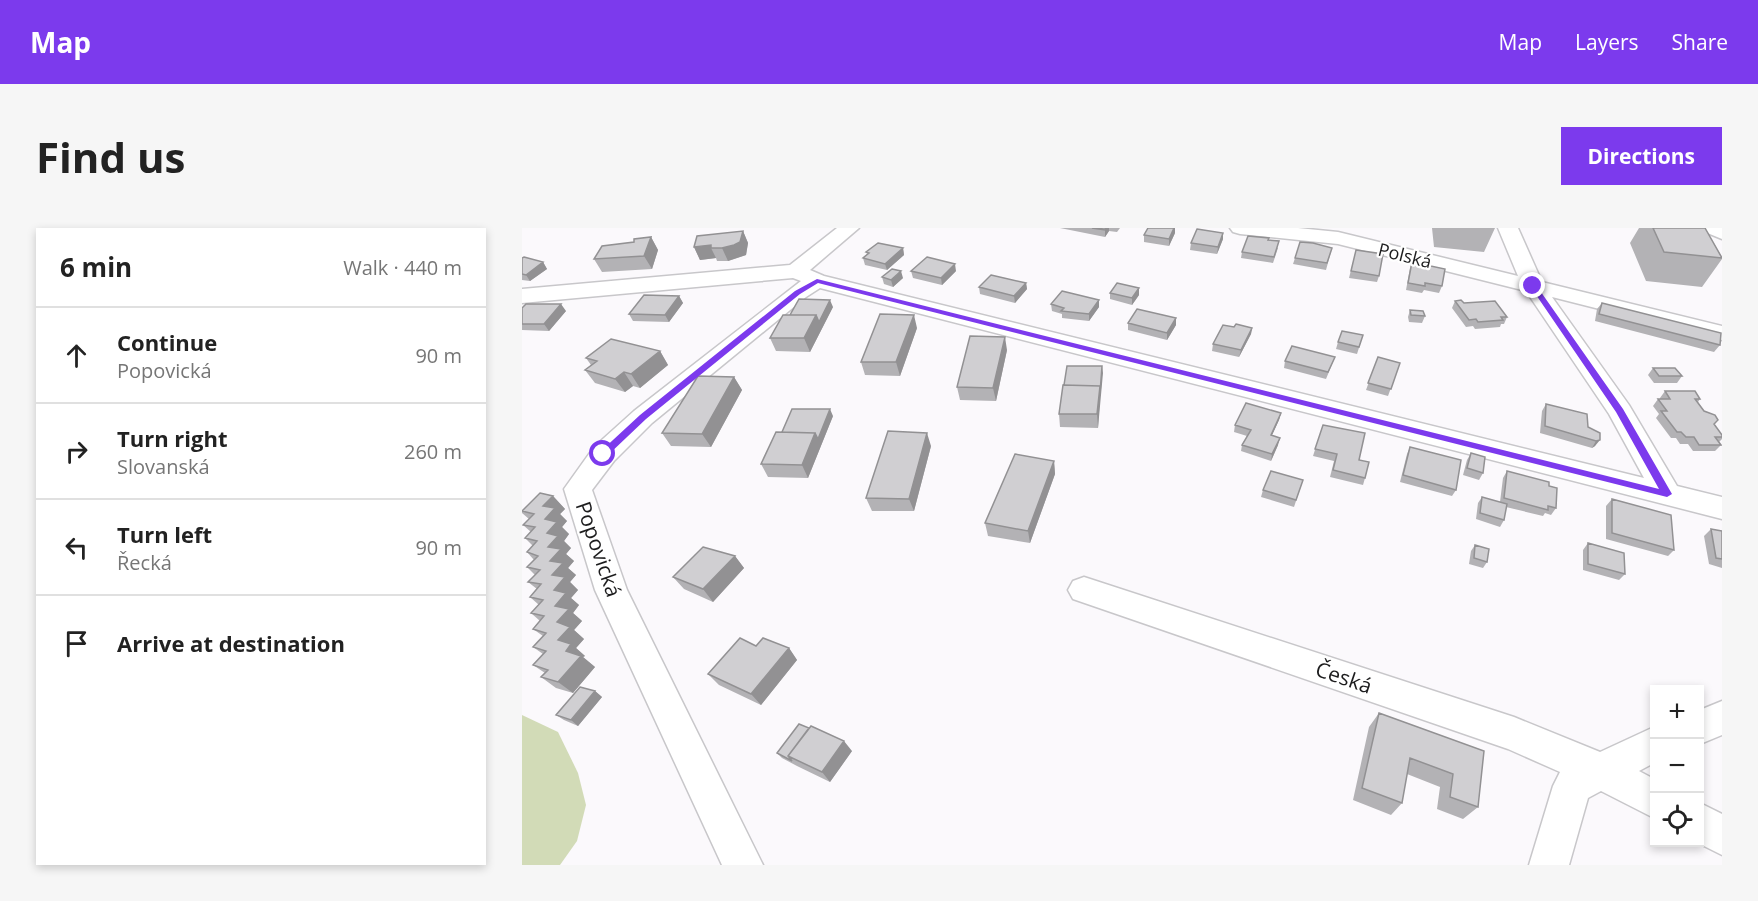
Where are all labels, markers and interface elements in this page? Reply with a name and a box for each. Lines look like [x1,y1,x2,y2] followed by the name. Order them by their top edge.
[30,23,91,61] text: Map
[1499,28,1542,56] text: Map
[1575,28,1639,56] text: Layers
[1672,28,1728,56] text: Share
[1561,127,1722,185] button: Directions
[36,128,185,185] text: Find us
[1376,237,1434,273] street label: Polská
[60,249,132,285] text: 6 min
[343,254,462,281] text: Walk · 440 m
[1519,272,1545,298] route end
[117,327,217,357] text: Continue
[60,339,93,372] icon: ahead
[415,342,462,369] text: 90 m
[117,357,212,384] text: Popovická
[117,423,228,453] text: Turn right
[60,435,93,468] icon: right
[404,438,462,465] text: 260 m
[589,440,615,466] route start
[117,453,210,480] text: Slovanská
[570,497,628,601] street label: Popovická
[117,519,212,549] text: Turn left
[60,531,93,564] icon: left
[415,534,462,561] text: 90 m
[117,549,172,576] text: Řecká
[60,627,93,660] icon: arrive
[117,628,345,658] text: Arrive at destination
[1312,654,1376,700] street label: Česká
[1650,685,1704,847] map controls
[1650,685,1704,739] button: +
[1650,739,1704,793] button: −
[1650,793,1704,847] button: locate

